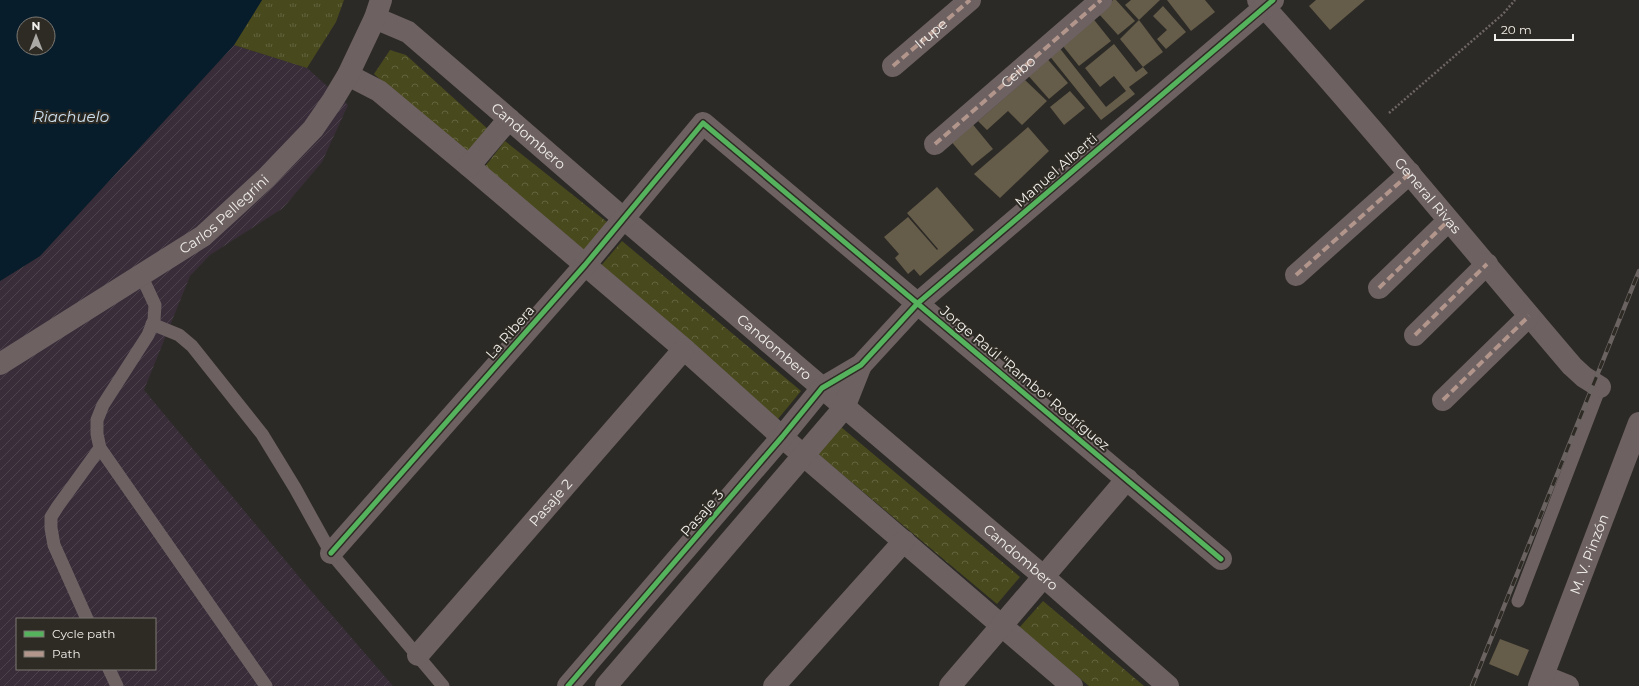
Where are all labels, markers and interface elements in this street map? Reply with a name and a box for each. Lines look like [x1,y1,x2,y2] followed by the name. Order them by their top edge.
[911,15,951,52] street label: Irupe
[16,16,56,56] north arrow
[1495,16,1573,42] scale bar
[32,19,40,33] text: N
[1501,22,1532,37] text: 20 m
[997,52,1039,92] street label: Ceibo
[488,99,570,173] street label: Candombero
[33,107,109,126] water label: Riachuelo
[1011,129,1101,211] street label: Manuel Alberti
[1391,154,1465,237] street label: General Rivas
[176,171,273,258] street label: Carlos Pellegrini
[482,301,538,363] street label: La Ribera
[936,301,1113,454] street label: Jorge Raúl "Rambo" Rodríguez
[733,310,816,384] street label: Candombero
[525,475,576,530] street label: Pasaje 2
[676,485,728,540] street label: Pasaje 3
[1566,512,1613,597] street label: M. V. Pinzón
[980,520,1062,594] street label: Candombero
[16,618,156,670] legend
[52,626,115,641] text: Cycle path
[52,646,81,661] text: Path

